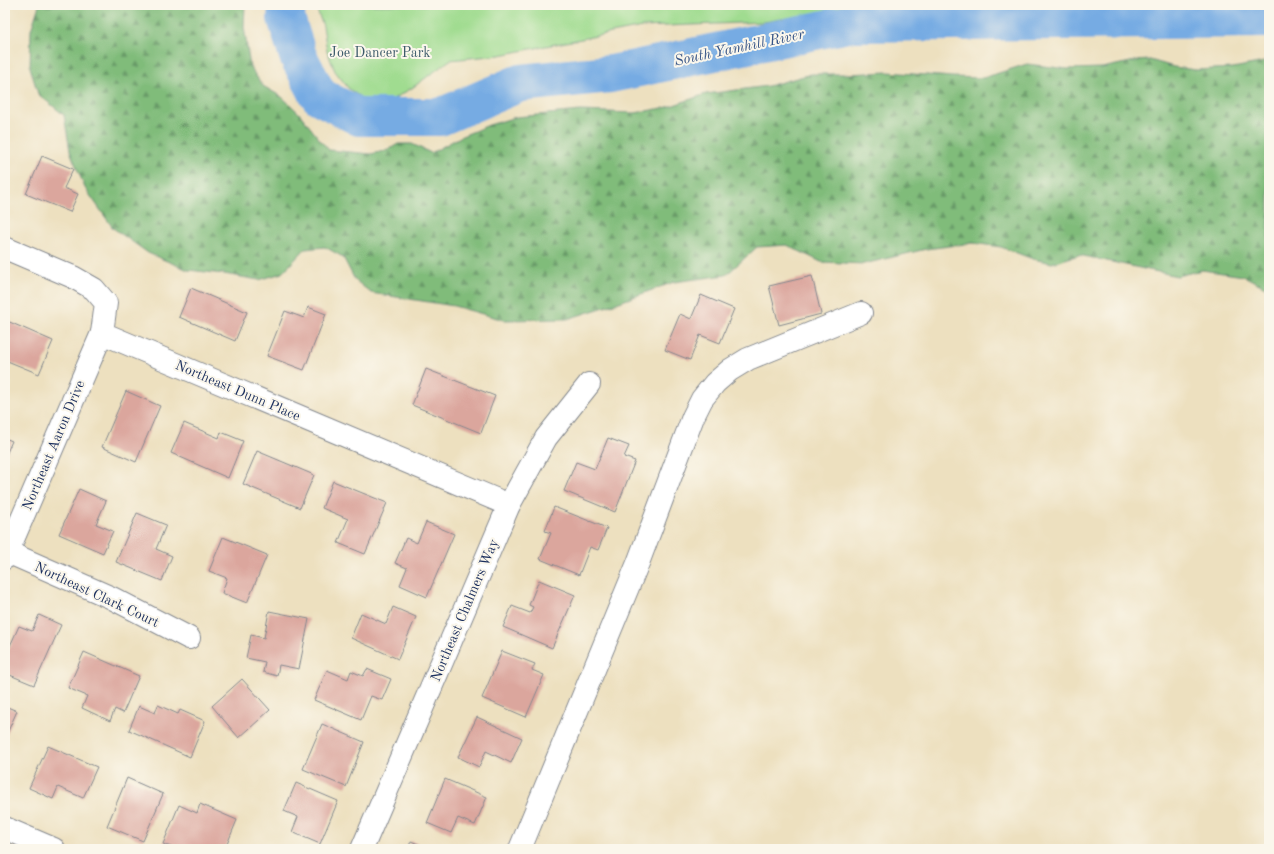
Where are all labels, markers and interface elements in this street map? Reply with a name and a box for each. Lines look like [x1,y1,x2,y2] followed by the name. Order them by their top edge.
[673,27,806,70] water label: South Yamhill River
[329,46,431,60] park label: Joe Dancer Park
[173,358,302,424] street label: Northeast Dunn Place
[20,378,88,512] street label: Northeast Aaron Drive
[429,537,502,684] street label: Northeast Chalmers Way
[32,560,161,630] street label: Northeast Clark Court

